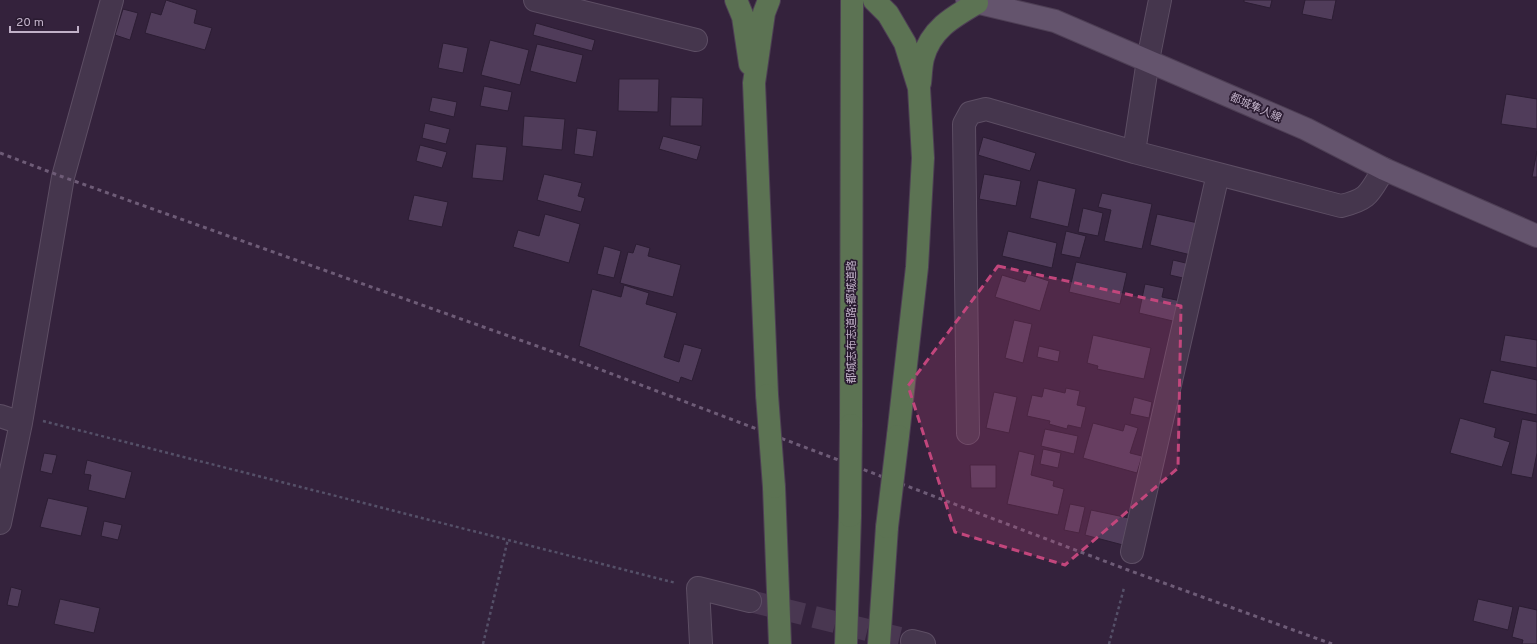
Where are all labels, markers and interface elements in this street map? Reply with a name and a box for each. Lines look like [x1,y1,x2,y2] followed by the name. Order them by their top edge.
[10,8,78,34] scale bar
[16,15,44,31] text: 20 m
[1228,90,1284,125] street label: 都城隼人線
[845,260,859,384] street label: 都城志布志道路;都城道路

